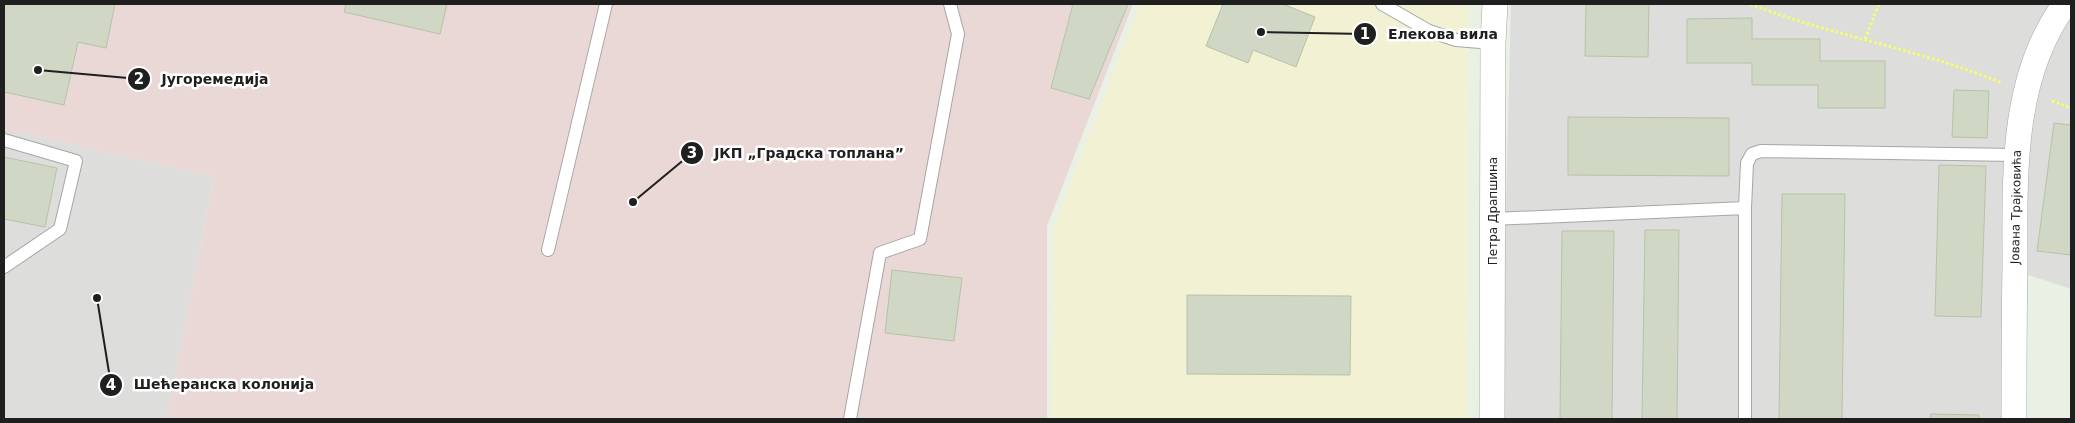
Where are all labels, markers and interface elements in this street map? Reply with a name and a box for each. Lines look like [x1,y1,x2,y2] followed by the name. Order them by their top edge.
[1353,20,1508,49] callout: Елекова вила
[1360,25,1370,43] text: 1
[1388,26,1498,42] text: Елекова вила
[126,64,278,93] callout: Југоремедија
[134,70,144,88] text: 2
[160,71,269,87] text: Југоремедија
[679,138,914,167] callout: ЈКП „Градска топлана”
[687,144,697,162] text: 3
[713,145,904,161] text: ЈКП „Градска топлана”
[2008,150,2024,265] street label: Јована Трајковића
[1486,157,1500,265] street label: Петра Драпшина
[99,370,324,399] callout: Шећеранска колонија
[106,376,116,394] text: 4
[134,376,314,392] text: Шећеранска колонија

